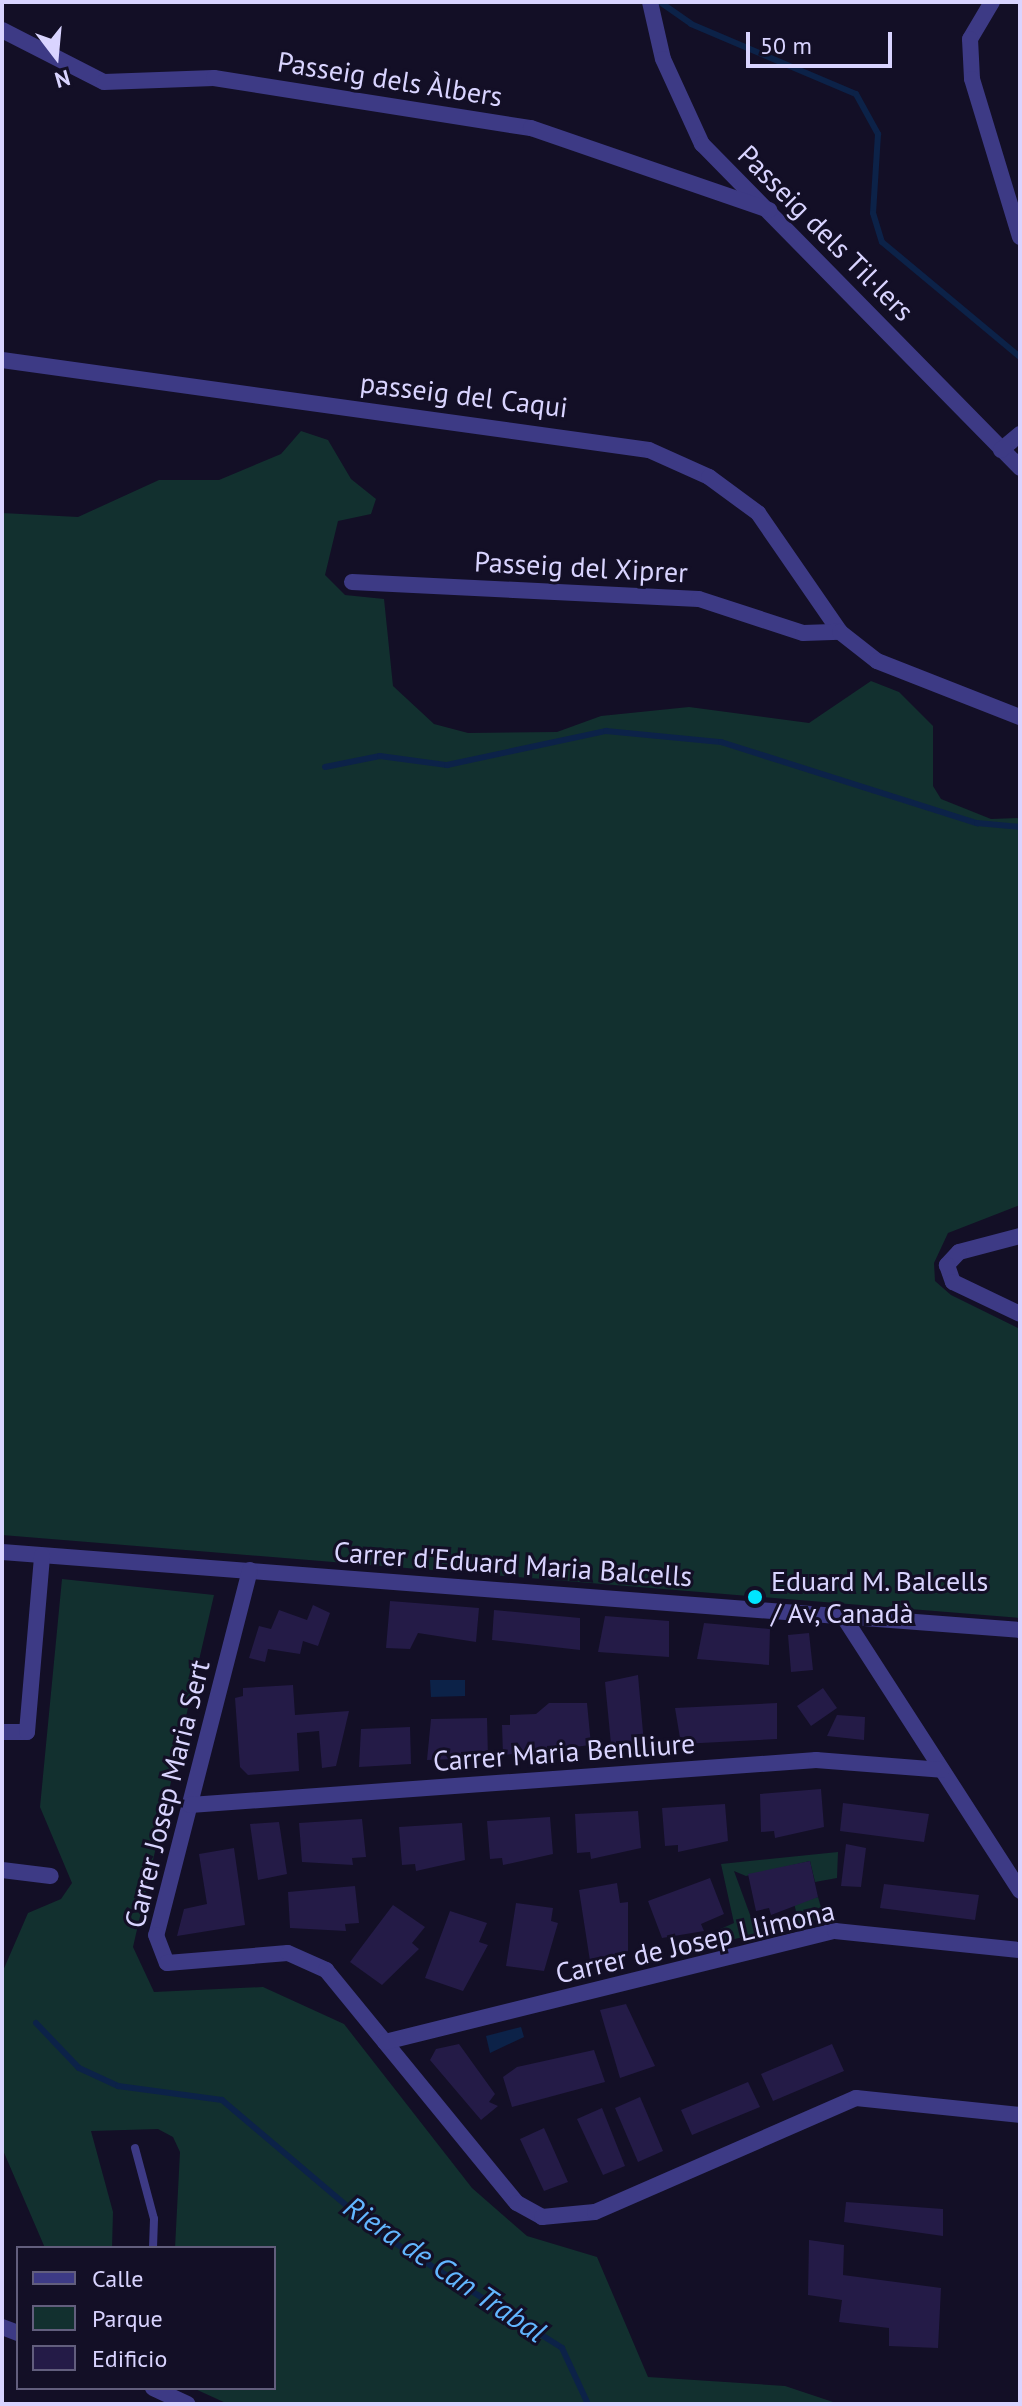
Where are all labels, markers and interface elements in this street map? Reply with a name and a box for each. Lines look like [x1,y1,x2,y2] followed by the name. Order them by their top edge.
[16,16,96,96] north arrow
[750,16,896,66] scale bar
[760,30,812,61] text: 50 m
[275,45,505,113] street label: Passeig dels Àlbers
[52,64,73,95] text: N
[731,138,921,328] street label: Passeig dels Til·lers
[358,366,570,424] street label: passeig del Caqui
[473,545,689,589] street label: Passeig del Xiprer
[333,1535,693,1593] street label: Carrer d'Eduard Maria Balcells
[771,1564,990,1630] place label: Eduard M. Balcells / Av, Canadà
[746,1588,764,1606] marker: Eduard M. Balcells / Av, Canadà
[117,1657,217,1931] street label: Carrer Josep Maria Sert
[432,1726,696,1778] street label: Carrer Maria Benlliure
[552,1894,838,1990] street label: Carrer de Josep Llimona
[337,2188,553,2350] water label: Riera de Can Trabal
[16,2246,276,2390] legend
[92,2263,143,2294] text: Calle
[92,2303,163,2334] text: Parque
[92,2343,167,2374] text: Edificio

